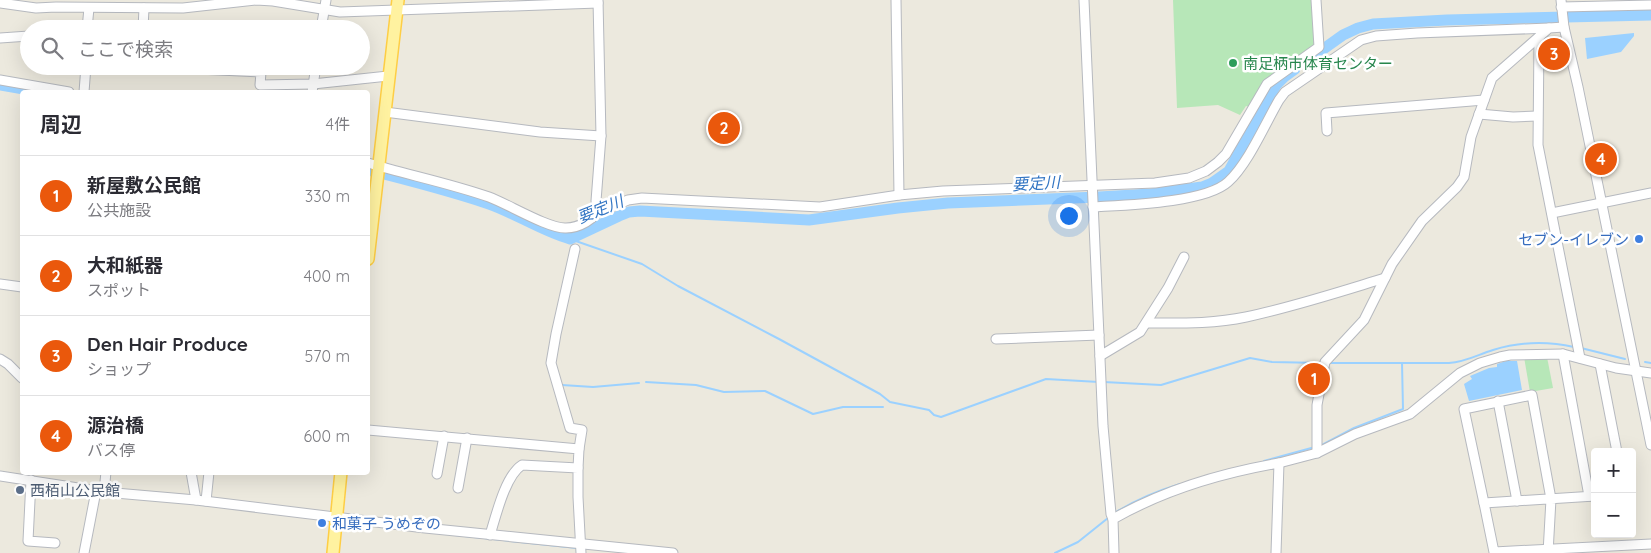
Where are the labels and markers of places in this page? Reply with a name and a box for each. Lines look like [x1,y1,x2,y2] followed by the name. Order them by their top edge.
[1538,35,1570,73] pin: 3
[1243,54,1393,73] place label: 南足柄市体育センター
[1227,57,1239,69] marker: 南足柄市体育センター
[708,109,740,147] pin: 2
[1585,140,1617,178] pin: 4
[1518,230,1629,249] place label: セブン-イレブン
[1633,233,1645,245] marker: セブン-イレブン
[1298,360,1330,398] pin: 1
[30,481,120,500] place label: 西栢山公民館
[14,484,26,496] marker: 西栢山公民館
[332,514,441,533] place label: 和菓子 うめぞの
[316,517,328,529] marker: 和菓子 うめぞの

